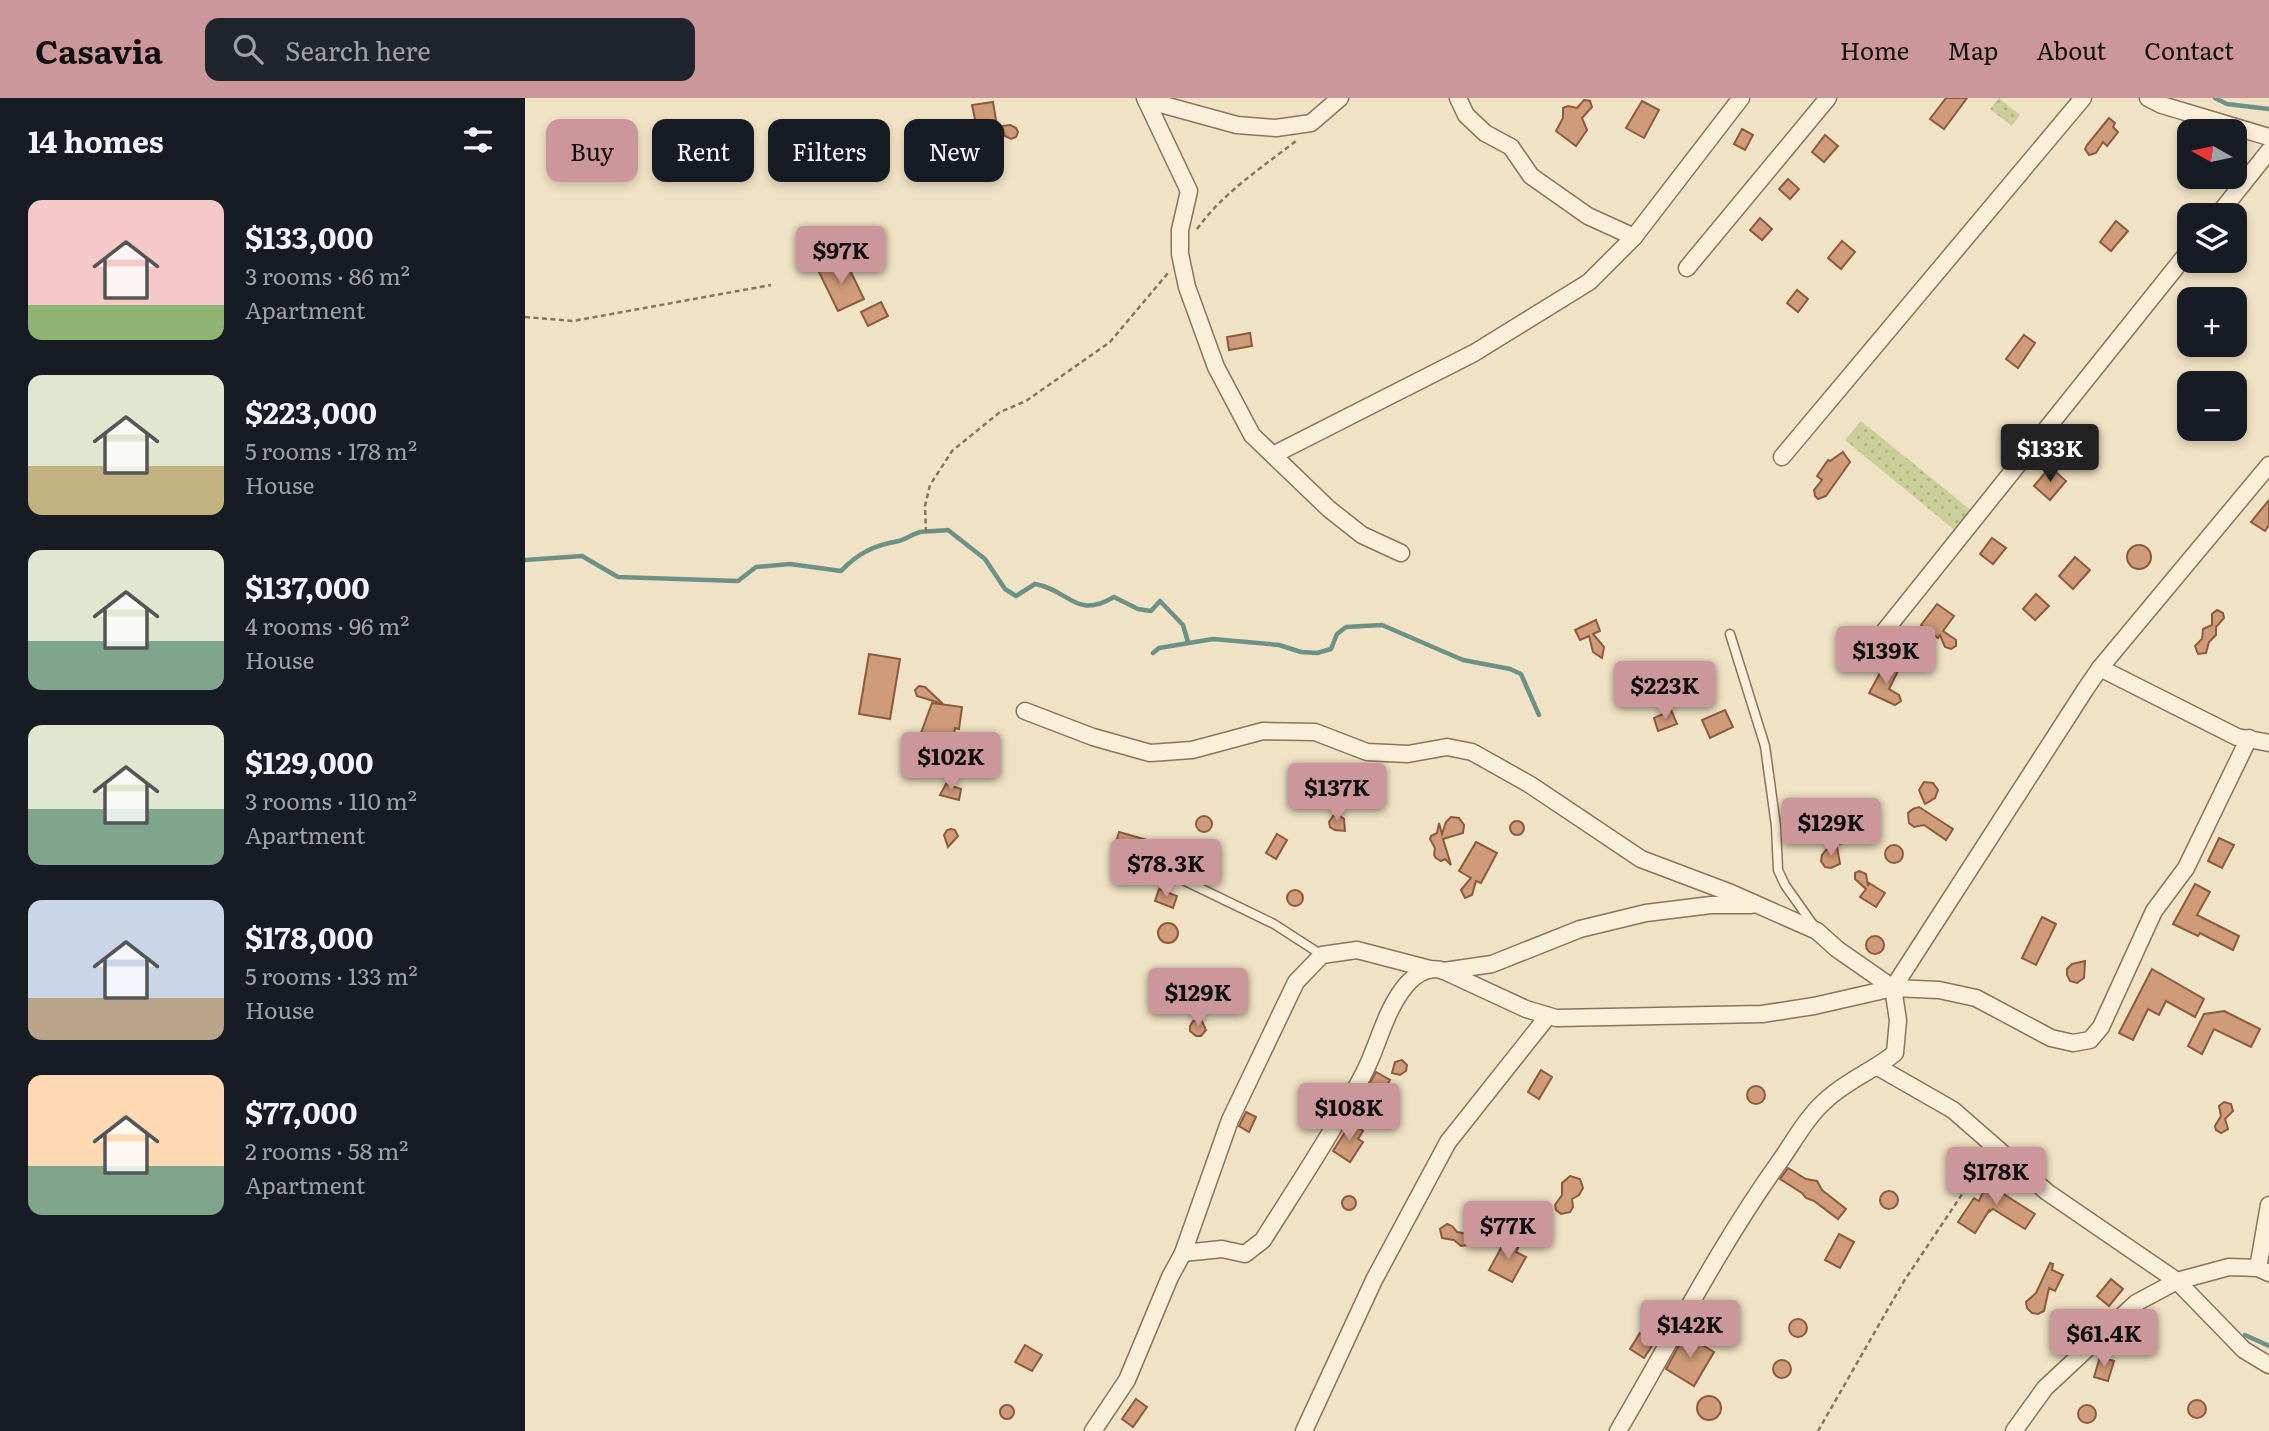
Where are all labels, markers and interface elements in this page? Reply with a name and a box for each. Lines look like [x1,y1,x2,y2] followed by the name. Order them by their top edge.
[205,18,695,81] search box
[35,25,163,74] text: Casavia
[229,30,267,68] icon: search
[285,30,431,69] text: Search here
[1840,32,1909,67] text: Home
[1947,32,1998,67] text: Map
[2036,32,2106,67] text: About
[2144,32,2234,67] text: Contact
[28,118,164,162] text: 14 homes
[546,119,638,182] chip: Buy
[652,119,754,182] chip: Rent
[768,119,890,182] chip: Filters
[904,119,1004,182] chip: New
[2177,119,2247,189] north arrow
[2177,119,2247,441] map controls
[459,121,497,159] icon: filters
[2177,203,2247,273] button: layers
[245,214,373,258] text: $133,000
[800,226,882,286] pin: $97K
[84,228,168,312] icon: home
[812,232,870,266] text: $97K
[245,258,410,292] text: 3 rooms · 86 m²
[2177,287,2247,357] button: +
[245,292,365,326] text: Apartment
[2177,371,2247,441] button: −
[245,389,377,433] text: $223,000
[84,403,168,487] icon: home
[2001,424,2099,484] pin: $133K
[2017,430,2083,464] text: $133K
[245,433,417,467] text: 5 rooms · 178 m²
[245,467,314,501] text: House
[245,564,370,608] text: $137,000
[84,578,168,662] icon: home
[245,608,409,642] text: 4 rooms · 96 m²
[1837,626,1935,686] pin: $139K
[1852,632,1920,666] text: $139K
[245,642,314,676] text: House
[1616,662,1714,721] pin: $223K
[1630,667,1700,701] text: $223K
[902,732,1000,792] pin: $102K
[917,738,985,772] text: $102K
[245,739,374,783] text: $129,000
[84,753,168,837] icon: home
[1288,764,1386,823] pin: $137K
[1304,769,1370,803] text: $137K
[245,783,417,817] text: 3 rooms · 110 m²
[1782,798,1880,858] pin: $129K
[1798,804,1864,838] text: $129K
[245,817,365,851] text: Apartment
[1109,840,1223,899] pin: $78.3K
[1127,845,1205,879] text: $78.3K
[245,914,373,958] text: $178,000
[84,928,168,1012] icon: home
[245,958,418,992] text: 5 rooms · 133 m²
[1149,968,1247,1028] pin: $129K
[1165,974,1231,1008] text: $129K
[245,992,314,1026] text: House
[1300,1084,1398,1143] pin: $108K
[245,1089,358,1133] text: $77,000
[1315,1089,1383,1123] text: $108K
[84,1103,168,1187] icon: home
[245,1133,408,1167] text: 2 rooms · 58 m²
[1947,1148,2045,1207] pin: $178K
[1963,1153,2029,1187] text: $178K
[245,1167,365,1201] text: Apartment
[1467,1202,1549,1261] pin: $77K
[1480,1207,1536,1241] text: $77K
[1641,1300,1739,1360] pin: $142K
[1657,1306,1723,1340] text: $142K
[2047,1310,2161,1369] pin: $61.4K
[2066,1315,2142,1349] text: $61.4K

